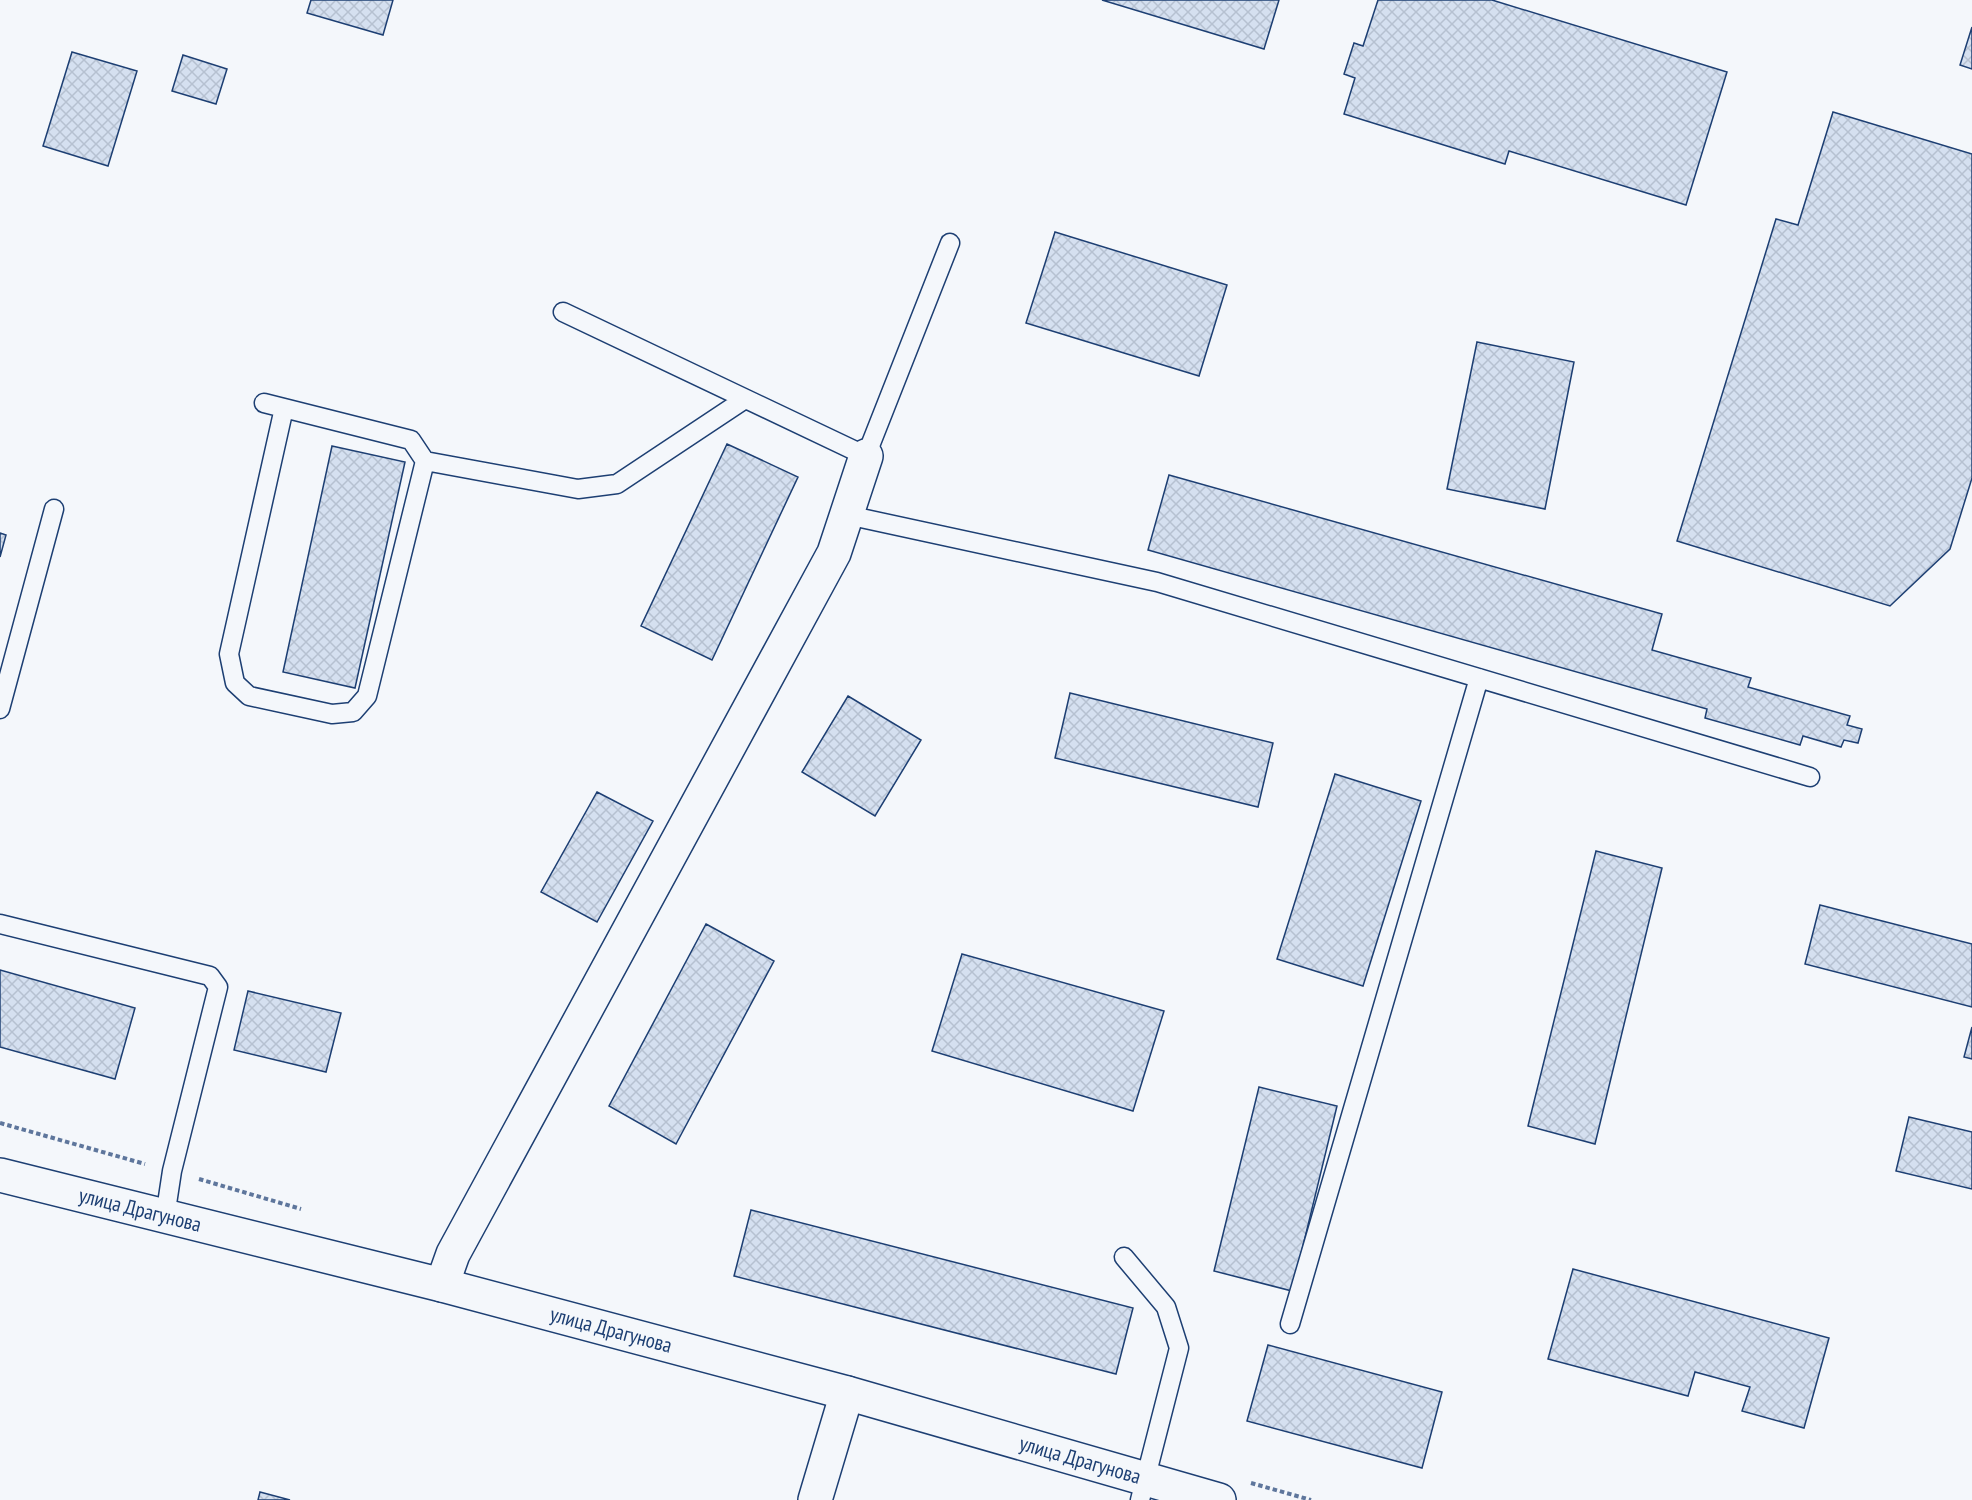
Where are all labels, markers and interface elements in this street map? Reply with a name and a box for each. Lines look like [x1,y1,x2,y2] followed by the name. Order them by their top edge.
[76,1181,204,1238] street label: улица Драгунова
[547,1300,675,1359] street label: улица Драгунова
[1016,1429,1144,1490] street label: улица Драгунова

